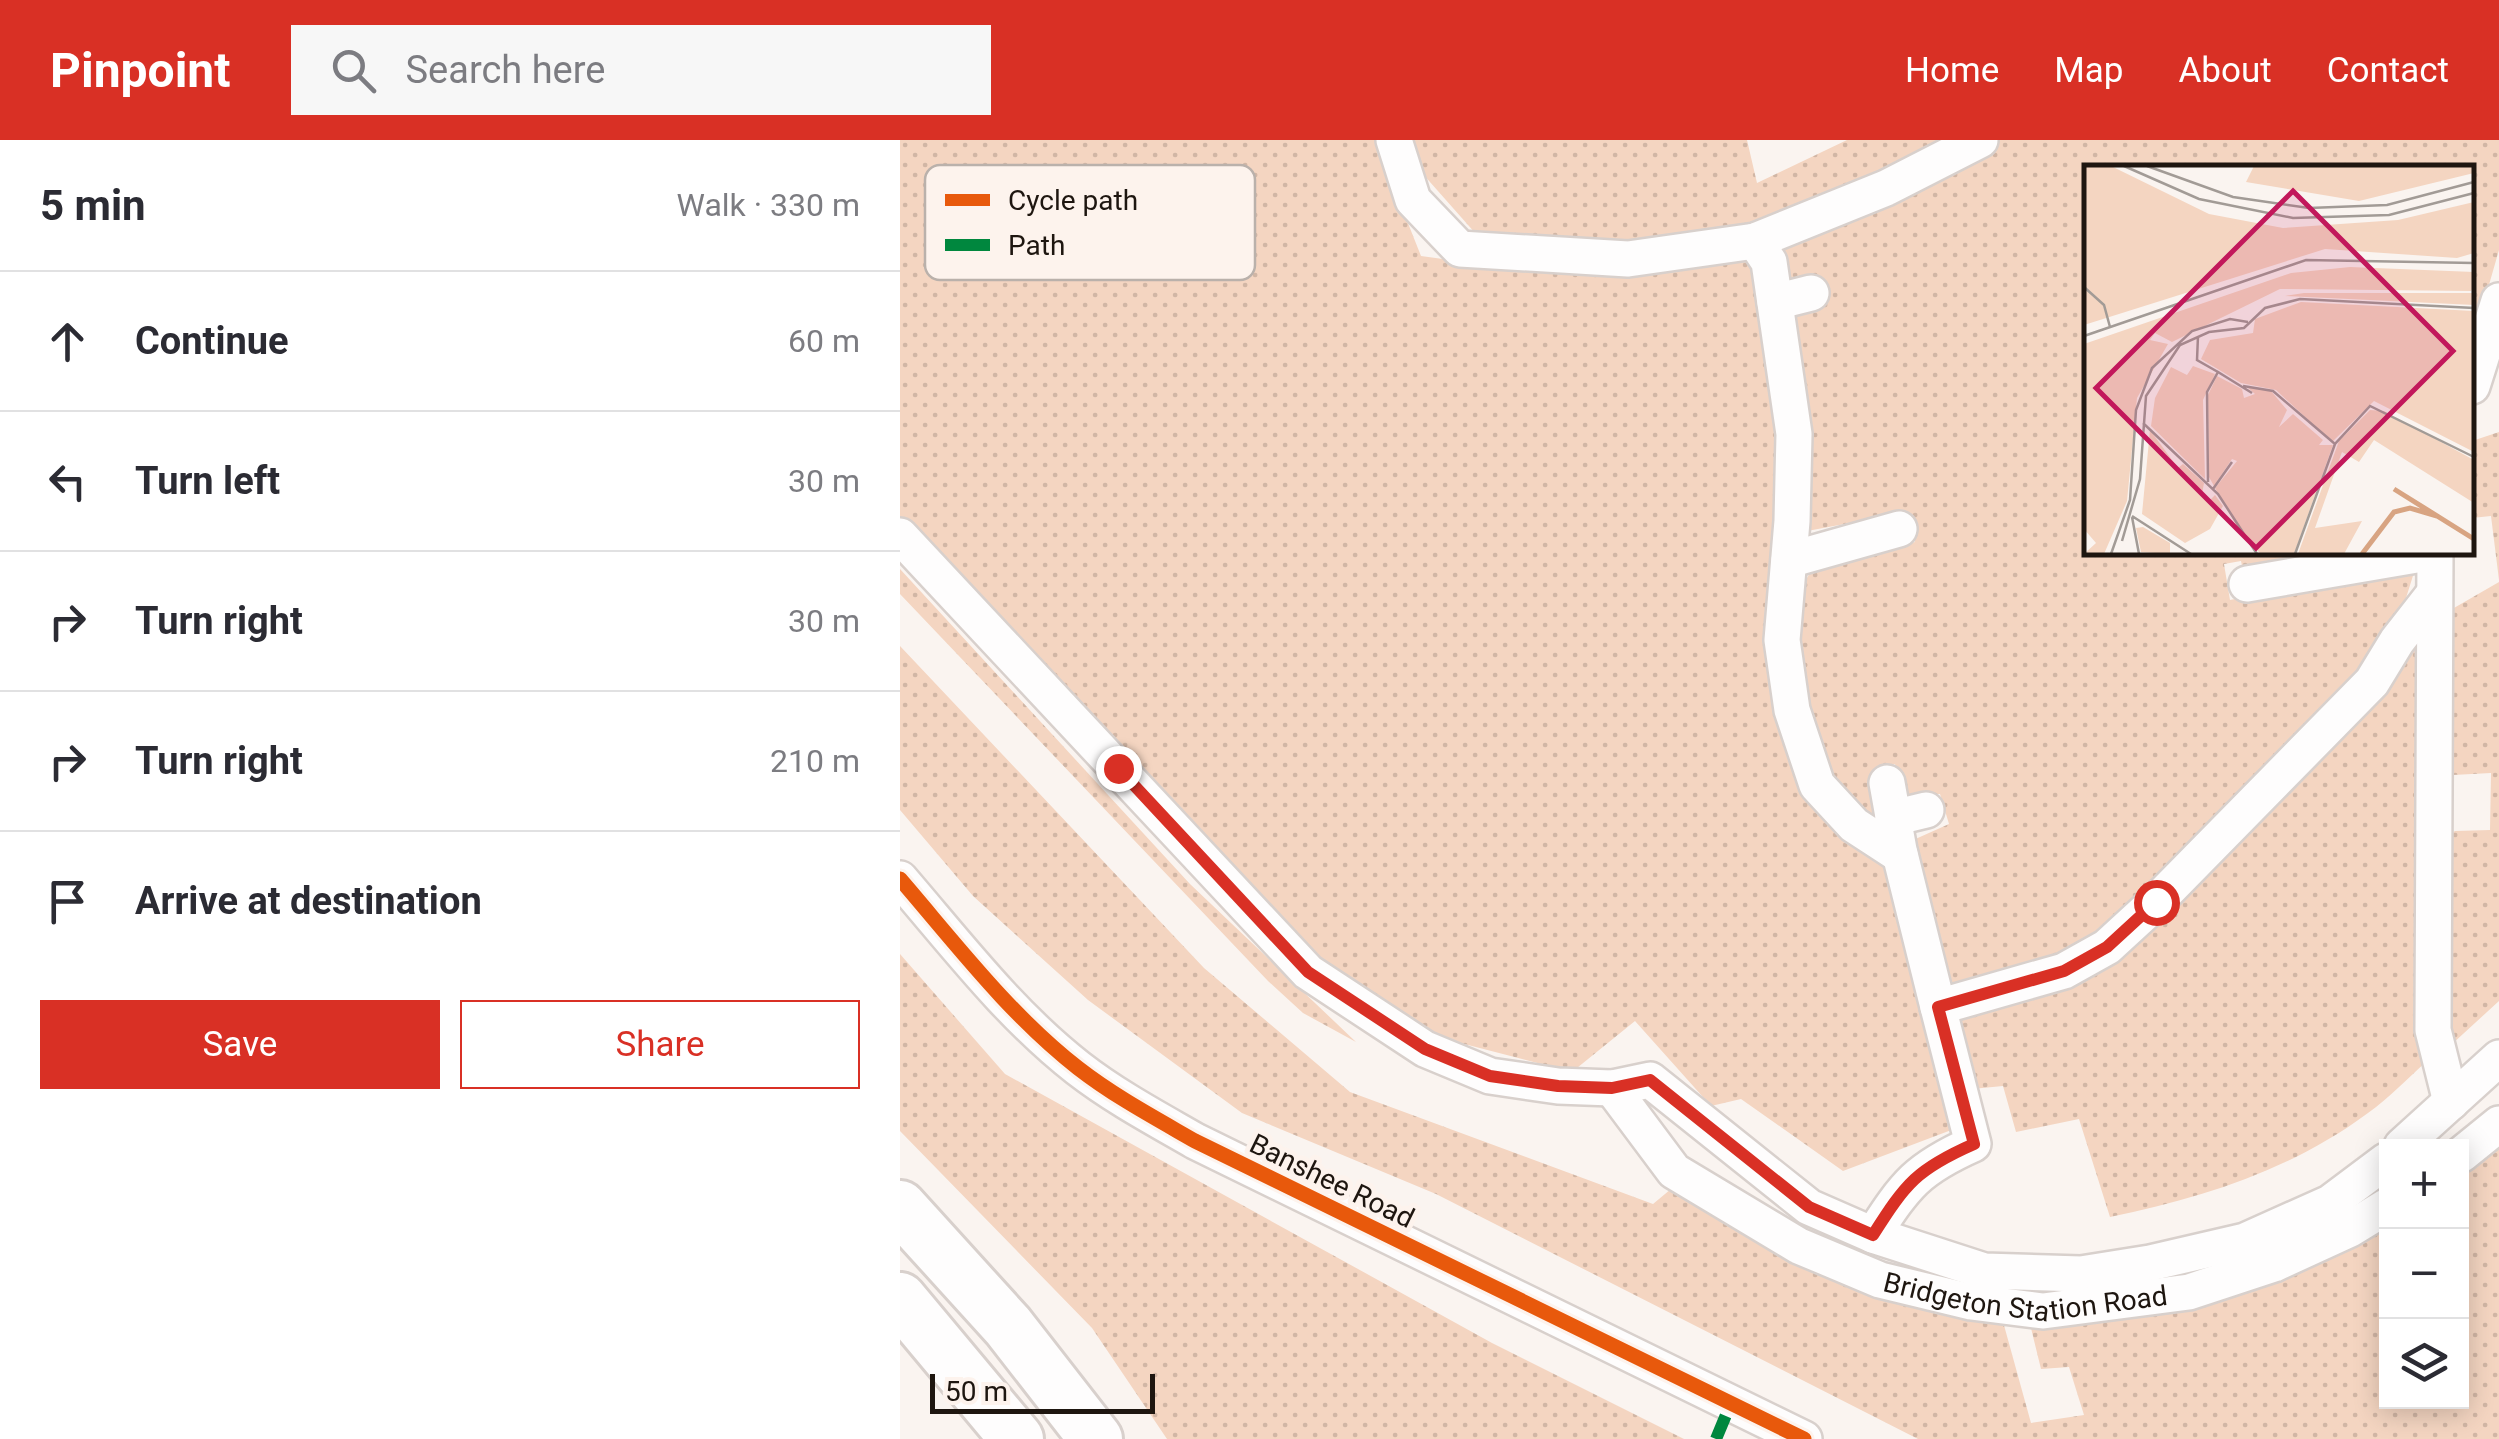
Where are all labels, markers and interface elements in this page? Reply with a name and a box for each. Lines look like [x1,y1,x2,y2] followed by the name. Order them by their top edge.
[291,25,991,115] search box
[50,42,231,99] text: Pinpoint
[326,43,381,98] icon: search
[406,48,605,92] text: Search here
[1905,50,1999,91] text: Home
[2054,50,2123,91] text: Map
[2178,50,2272,91] text: About
[2327,50,2449,91] text: Contact
[925,165,1255,280] legend
[2084,165,2474,555] inset map
[40,181,146,230] text: 5 min
[1008,184,1138,217] text: Cycle path
[677,186,860,224] text: Walk · 330 m
[1008,229,1065,262] text: Path
[40,314,95,369] icon: ahead
[135,319,289,363] text: Continue
[788,322,860,360] text: 60 m
[40,454,95,509] icon: left
[135,459,280,503] text: Turn left
[788,462,860,500] text: 30 m
[40,594,95,649] icon: right
[135,599,303,643] text: Turn right
[788,602,860,640] text: 30 m
[40,734,95,789] icon: right
[135,739,303,783] text: Turn right
[770,742,860,780] text: 210 m
[1096,746,1142,792] route end
[40,874,95,929] icon: arrive
[135,879,482,923] text: Arrive at destination
[2134,880,2180,926] route start
[40,1000,440,1089] button: Save
[460,1000,860,1089] button: Share
[1244,1127,1420,1235] street label: Banshee Road
[2379,1139,2469,1409] map controls
[2379,1139,2469,1229] button: +
[2379,1229,2469,1319] button: −
[1880,1265,2169,1328] street label: Bridgeton Station Road
[2379,1319,2469,1409] button: layers
[930,1369,1155,1414] scale bar
[945,1375,1008,1408] text: 50 m

